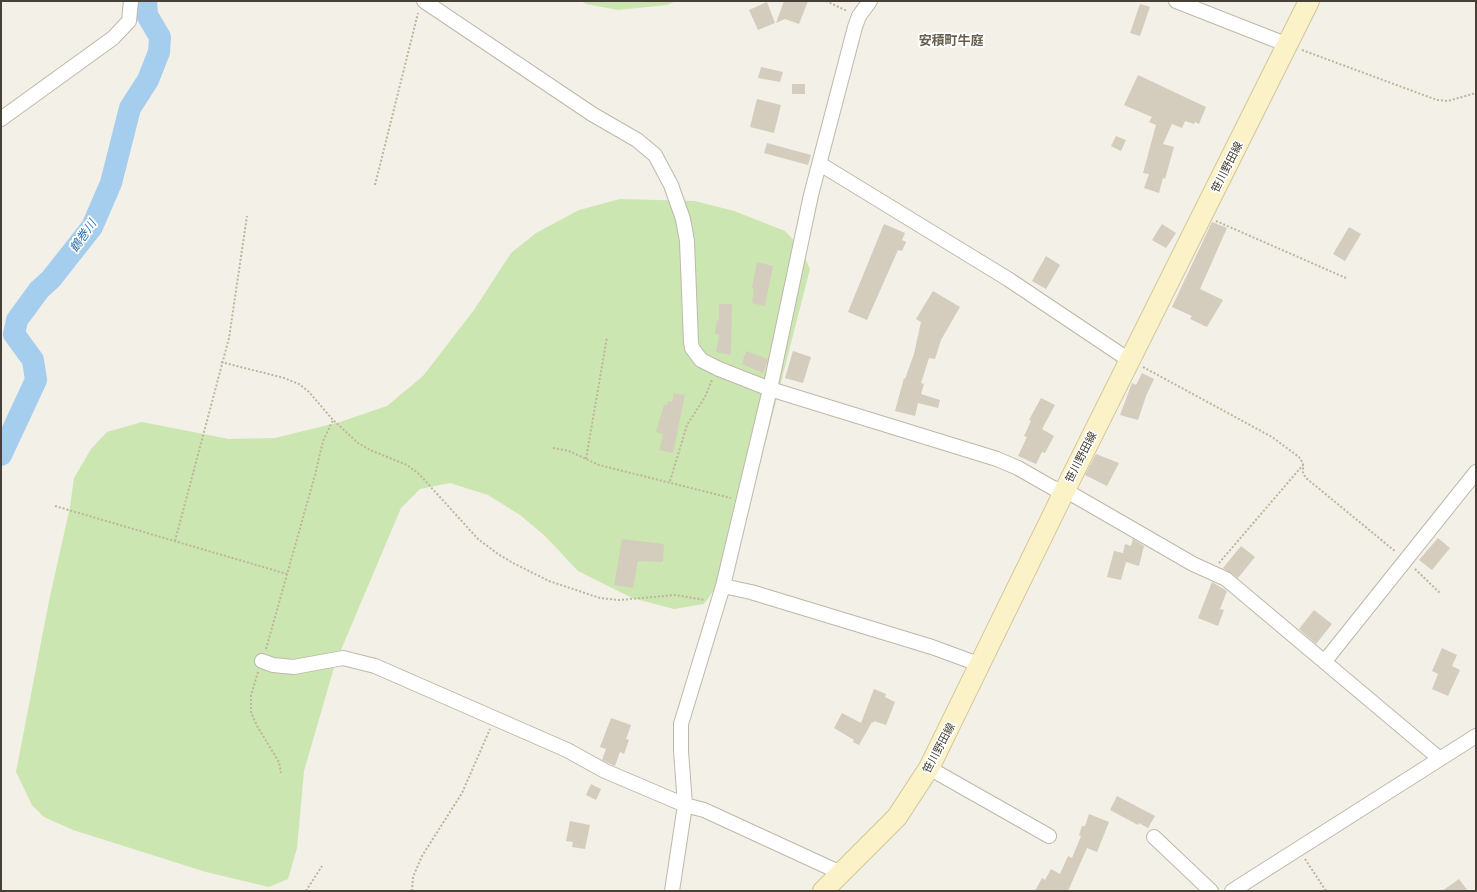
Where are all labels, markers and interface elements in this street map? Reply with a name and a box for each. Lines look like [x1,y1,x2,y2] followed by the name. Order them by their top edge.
[919,33,983,49] district label: 安積町牛庭
[1209,140,1245,194] street label: 笹川野田線
[67,217,99,255] water label: 鶴巻川
[1063,430,1099,484] street label: 笹川野田線
[920,721,958,775] street label: 笹川野田線

